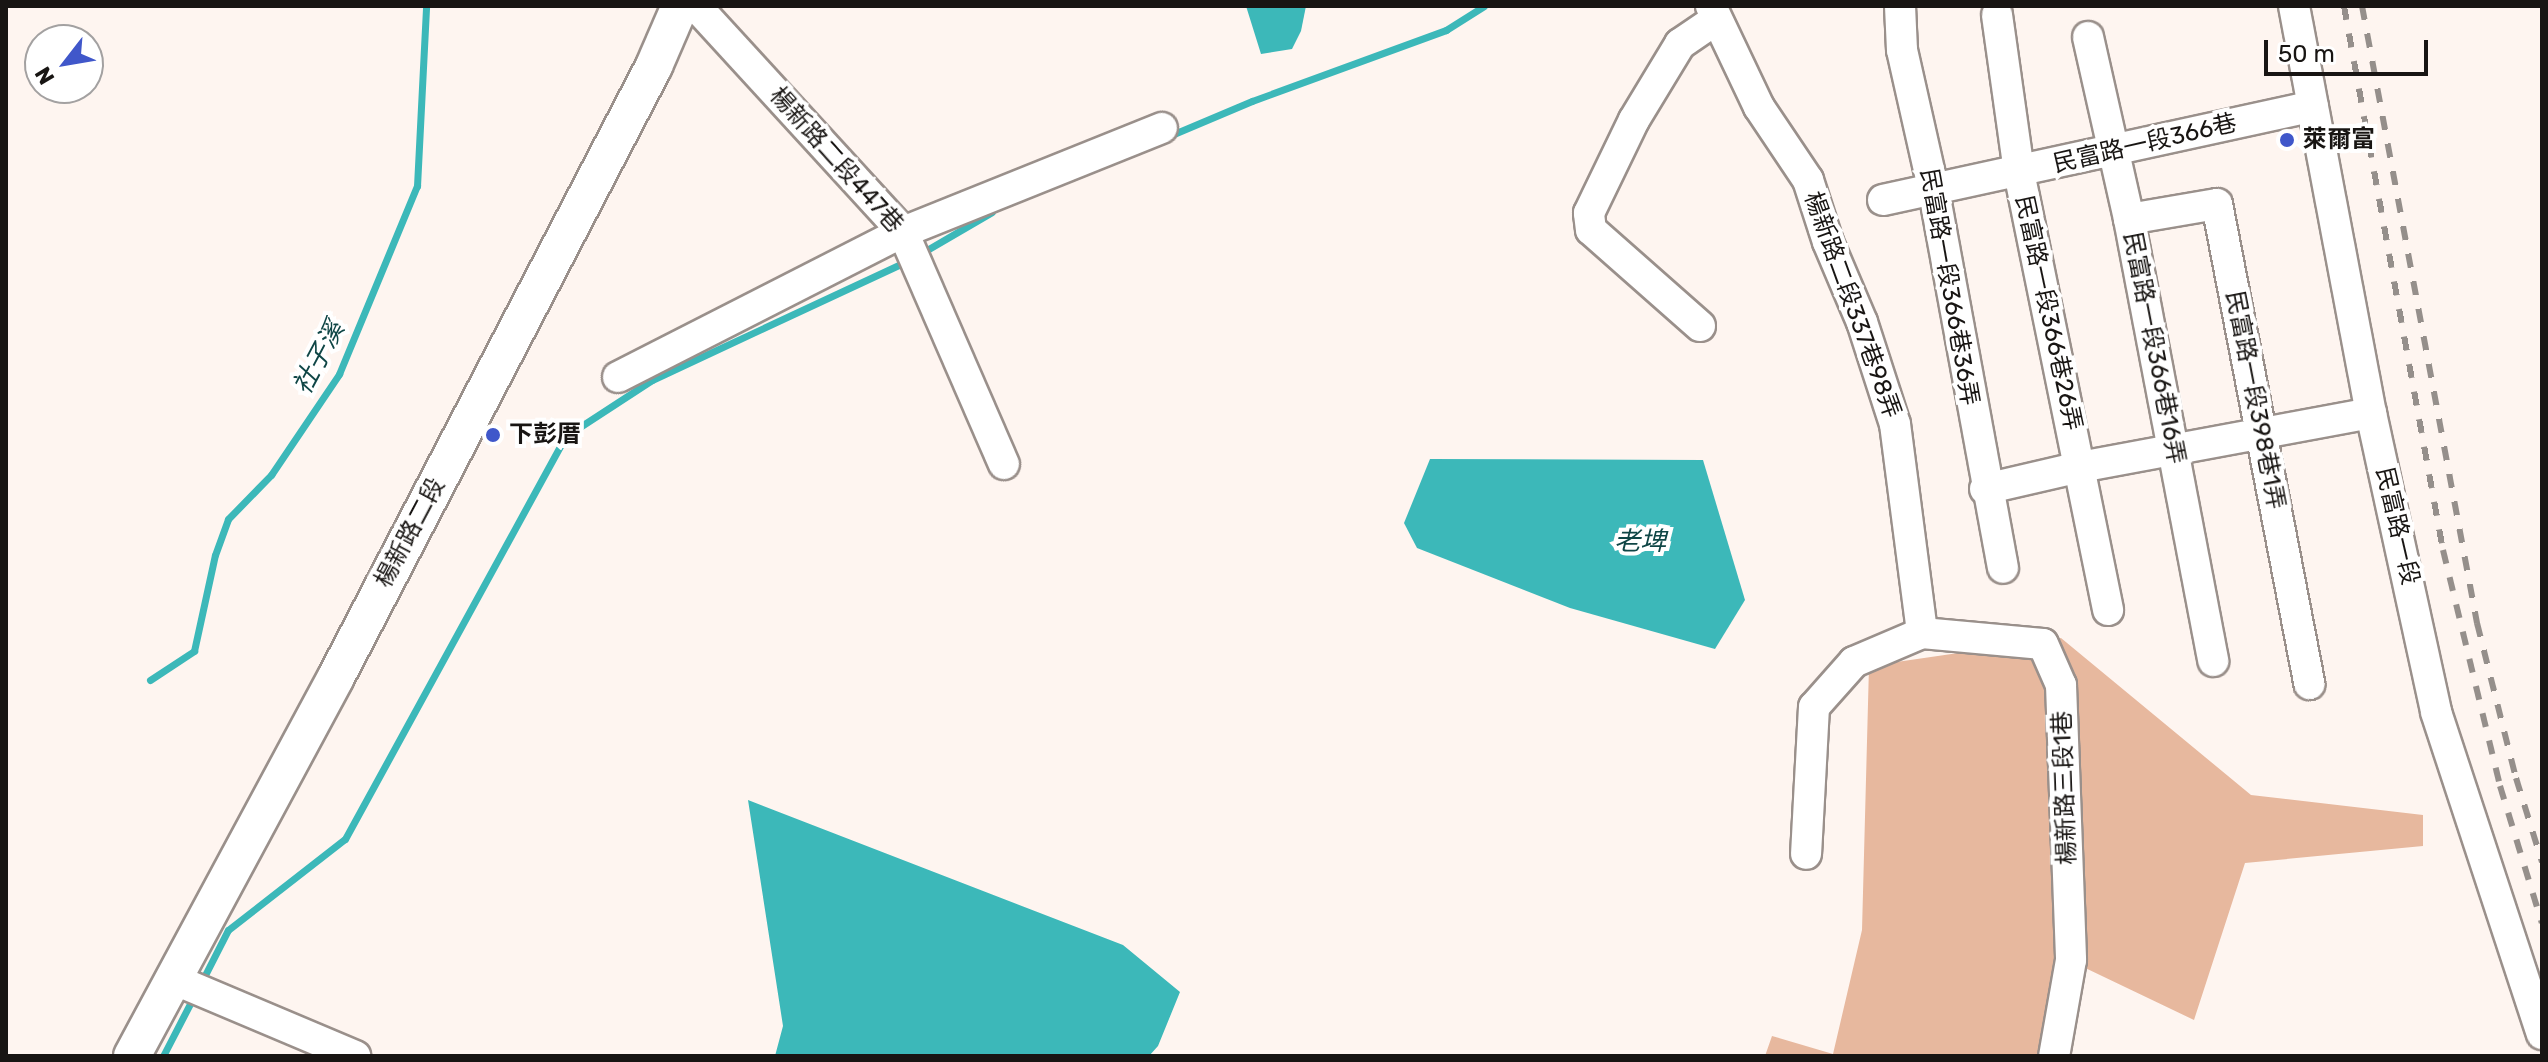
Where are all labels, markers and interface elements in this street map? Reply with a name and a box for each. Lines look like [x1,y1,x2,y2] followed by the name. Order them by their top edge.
[24,24,104,104] north arrow
[2268,24,2432,74] scale bar
[2278,40,2335,68] text: 50 m
[29,62,60,89] text: N
[763,81,909,239] street label: 楊新路二段447巷
[2050,109,2240,179] street label: 民富路一段366巷
[2303,126,2375,154] place label: 萊爾富
[2278,131,2296,149] marker: 萊爾富
[1914,166,1984,408] street label: 民富路一段366巷36弄
[1798,188,1906,422] street label: 楊新路二段337巷98弄
[2009,193,2087,433] street label: 民富路一段366巷26弄
[2117,229,2191,467] street label: 民富路一段366巷16弄
[2220,288,2290,512] street label: 民富路一段398巷1弄
[287,316,351,400] water label: 社子溪
[509,421,581,449] place label: 下彭厝
[484,426,502,444] marker: 下彭厝
[2369,464,2425,588] street label: 民富路一段
[369,473,451,593] street label: 楊新路二段
[1614,526,1666,558] water label: 老埤
[2048,710,2082,866] street label: 楊新路三段1巷

